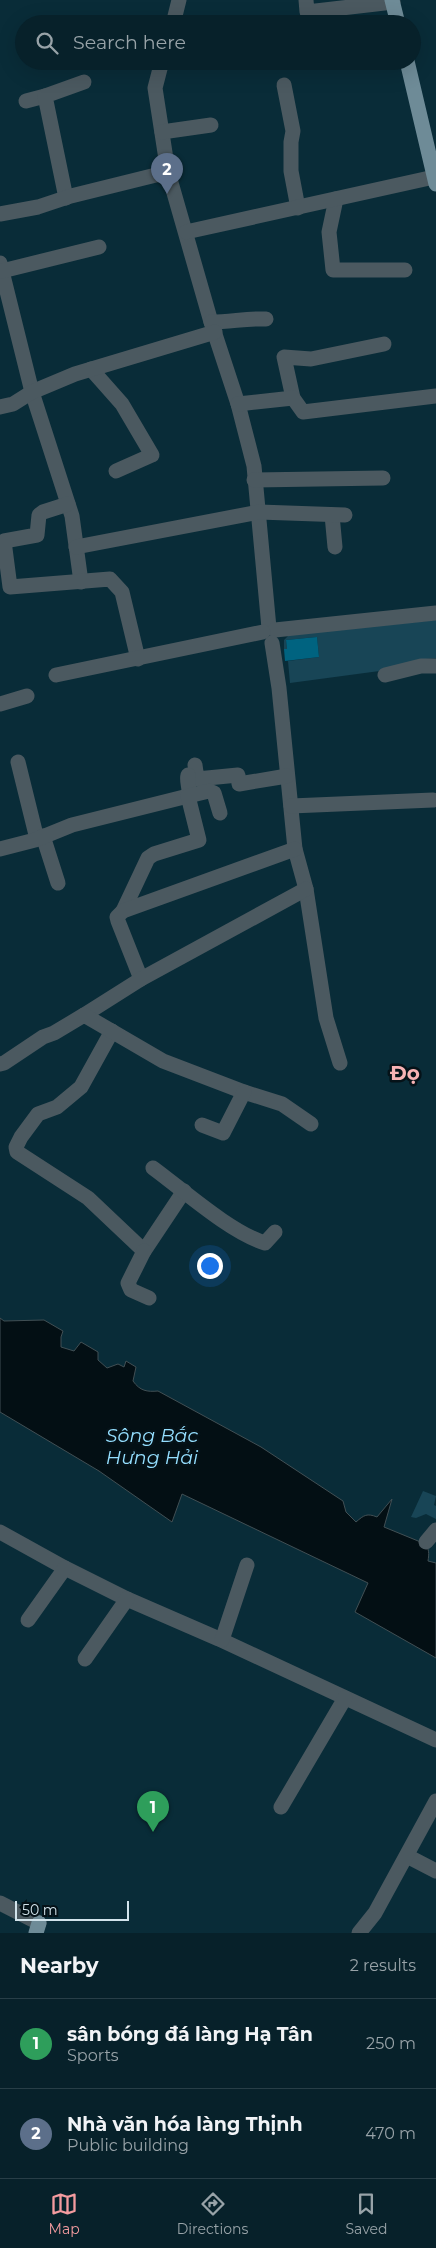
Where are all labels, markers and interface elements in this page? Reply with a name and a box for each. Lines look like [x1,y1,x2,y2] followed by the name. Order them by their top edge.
[15,15,421,70] search box
[33,29,61,57] icon: search
[73,31,186,54] text: Search here
[151,153,183,194] pin: 2
[390,1061,420,1085] district label: Đọ
[197,1253,223,1279] your location
[106,1424,199,1469] water label: Sông Bắc Hưng Hải
[137,1791,169,1832] pin: 1
[15,1898,129,1921] scale bar
[22,1901,58,1919] text: 50 m
[20,1953,99,1978] text: Nearby
[350,1956,416,1975] text: 2 results
[67,2023,313,2046] text: sân bóng đá làng Hạ Tân
[33,2034,39,2053] text: 1
[366,2034,416,2053] text: 250 m
[67,2046,119,2065] text: Sports
[67,2113,303,2136] text: Nhà văn hóa làng Thịnh
[31,2124,41,2143] text: 2
[365,2124,416,2143] text: 470 m
[67,2136,189,2155] text: Public building
[49,2190,80,2238] tab: Map
[177,2190,248,2238] tab: Directions
[345,2190,387,2238] tab: Saved

